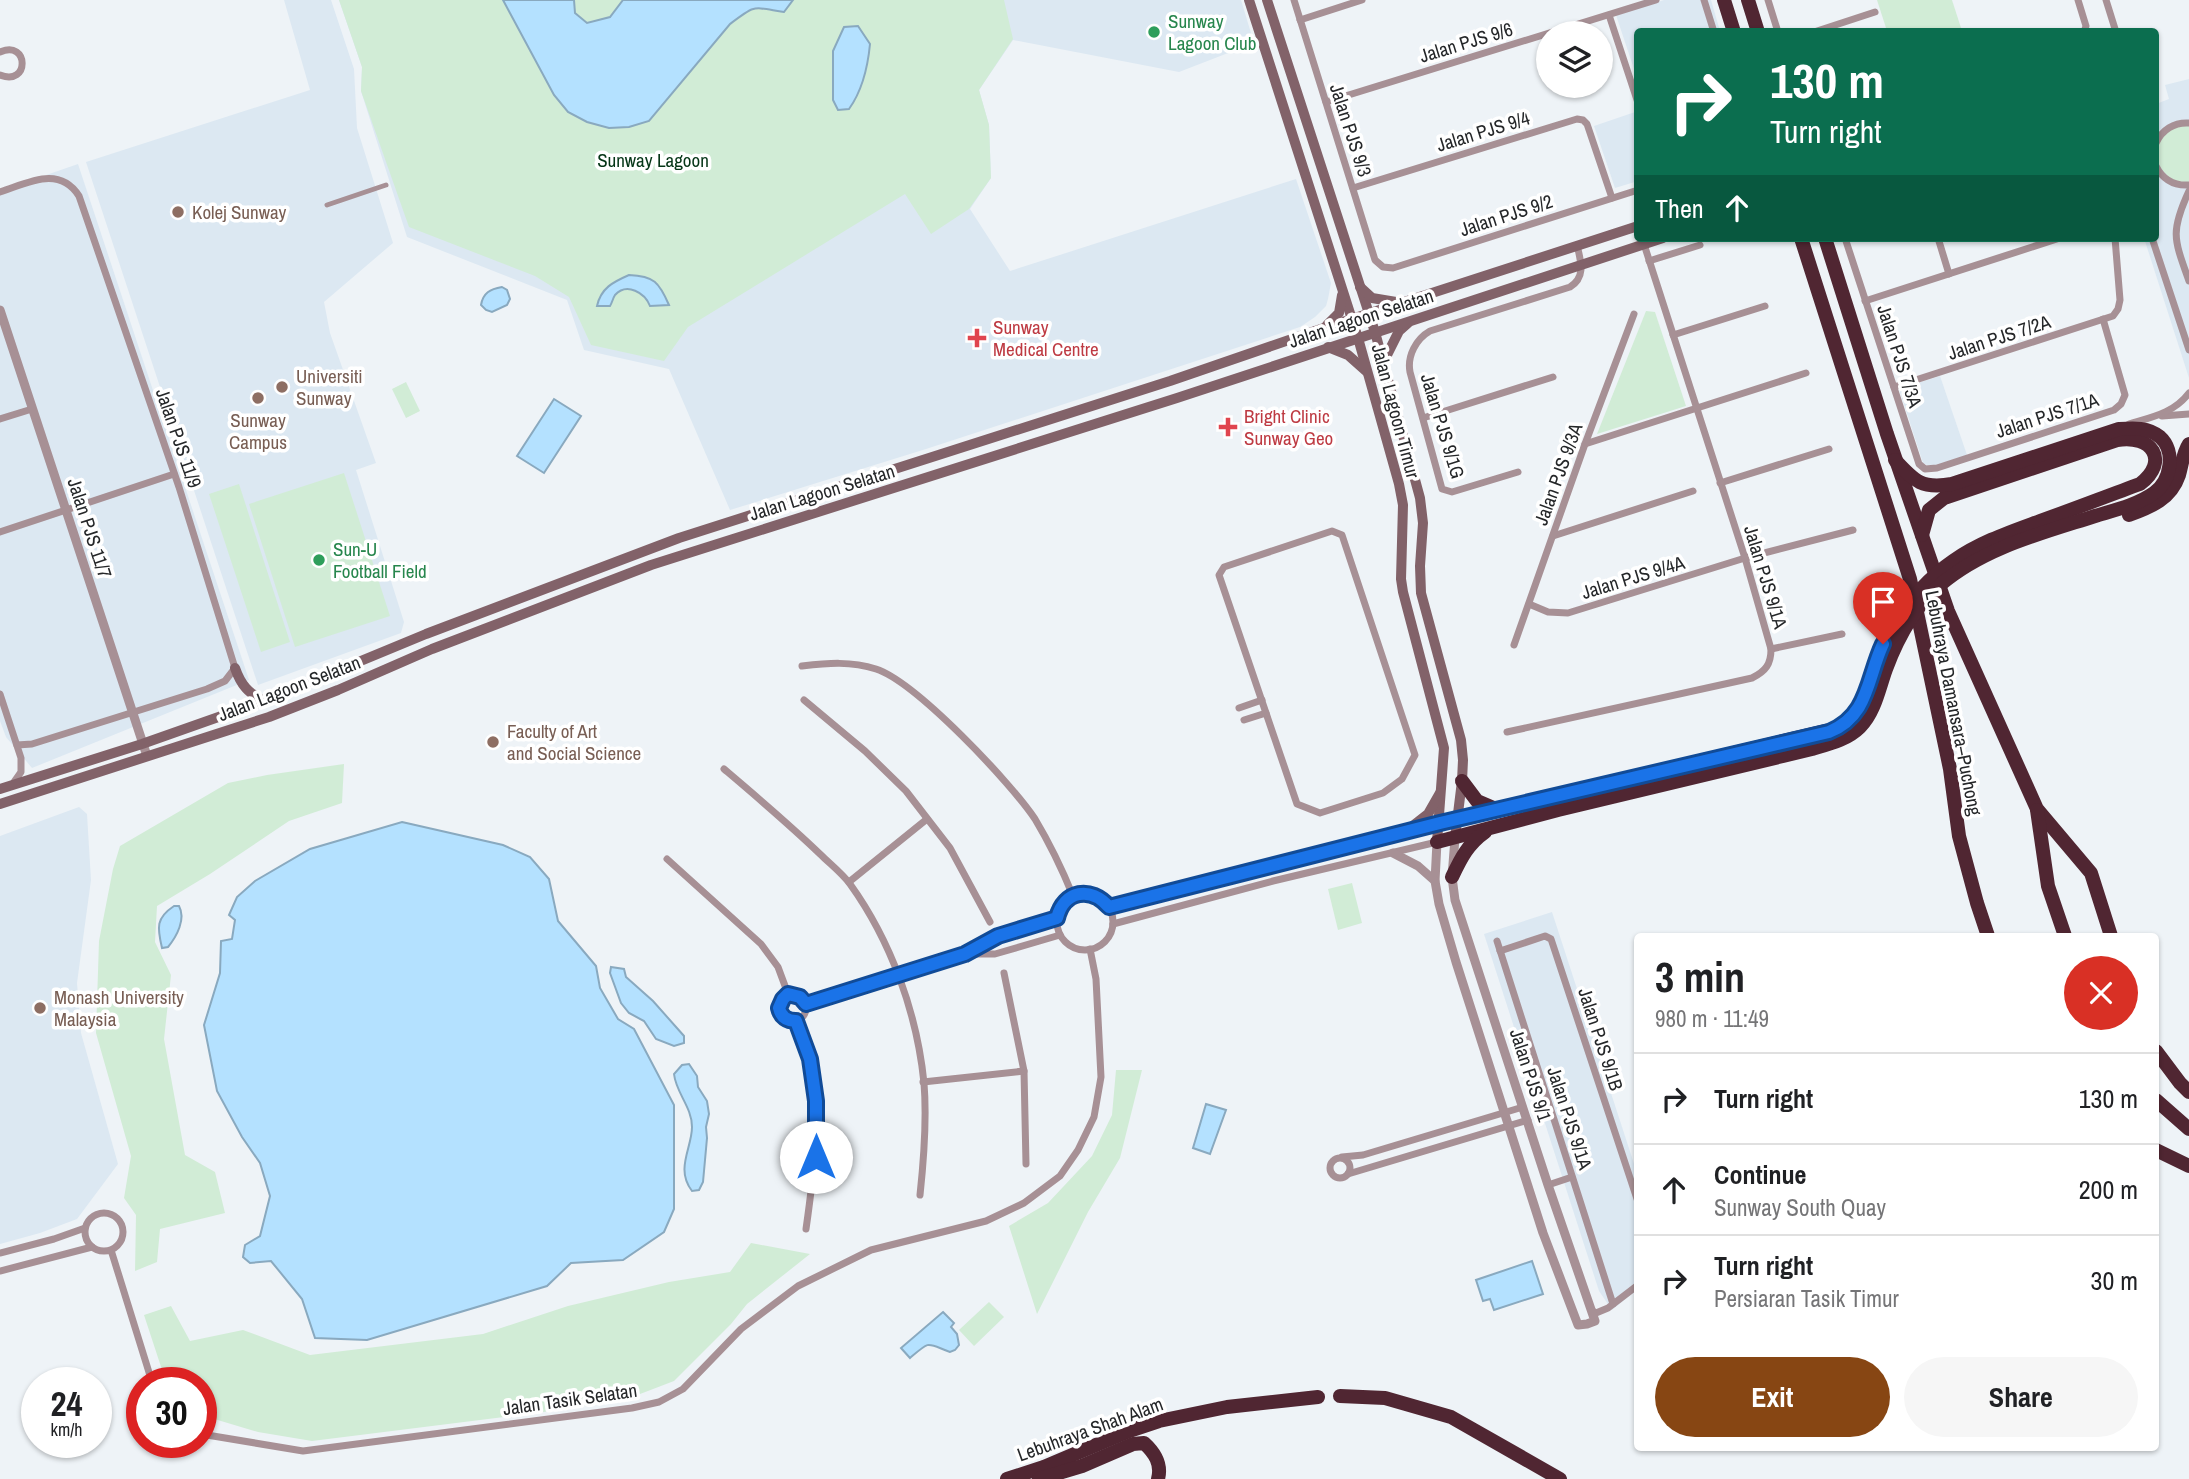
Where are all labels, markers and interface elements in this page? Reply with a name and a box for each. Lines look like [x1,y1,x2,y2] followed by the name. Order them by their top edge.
[1168,8,1256,56] place label: Sunway Lagoon Club
[1416,16,1516,68] street label: Jalan PJS 9/6
[1536,21,1613,98] map controls
[1536,21,1613,98] button: layers
[1146,24,1162,40] marker: Sunway Lagoon Club
[1770,47,1884,113] text: 130 m
[1655,56,1746,147] icon: right
[1324,80,1378,180] street label: Jalan PJS 9/3
[1433,104,1533,157] street label: Jalan PJS 9/4
[1770,110,1882,153] text: Turn right
[597,147,709,173] park label: Sunway Lagoon
[1456,188,1556,242] street label: Jalan PJS 9/2
[1718,189,1756,227] icon: ahead
[1655,191,1704,226] text: Then
[192,199,287,225] place label: Kolej Sunway
[170,204,186,220] marker: Kolej Sunway
[1285,282,1437,354] street label: Jalan Lagoon Selatan
[1871,301,1929,411] street label: Jalan PJS 7/3A
[1944,308,2054,366] street label: Jalan PJS 7/2A
[993,314,1099,362] place label: Sunway Medical Centre
[967,328,987,348] marker: Sunway Medical Centre
[1366,341,1427,482] street label: Jalan Lagoon Timur
[296,363,363,411] place label: Universiti Sunway
[1415,370,1471,482] street label: Jalan PJS 9/1G
[274,379,290,395] marker: Universiti Sunway
[150,385,208,491] street label: Jalan PJS 11/9
[1992,386,2102,444] street label: Jalan PJS 7/1A
[250,390,266,406] marker: Sunway Campus
[1244,403,1333,451] place label: Bright Clinic Sunway Geo
[229,407,287,455] place label: Sunway Campus
[1218,417,1238,437] marker: Bright Clinic Sunway Geo
[1528,419,1589,529] street label: Jalan PJS 9/3A
[746,458,898,526] street label: Jalan Lagoon Selatan
[62,475,118,582] street label: Jalan PJS 11/7
[1738,522,1794,632] street label: Jalan PJS 9/1A
[333,536,427,584] place label: Sun-U Football Field
[1578,549,1688,605] street label: Jalan PJS 9/4A
[311,552,327,568] marker: Sun-U Football Field
[1853,572,1913,644] pin
[1864,583,1902,621] icon: arrive
[1919,588,1989,818] street label: Lebuhraya Damansara–Puchong
[214,649,364,727] street label: Jalan Lagoon Selatan
[507,718,641,766] place label: Faculty of Art and Social Science
[485,734,501,750] marker: Faculty of Art and Social Science
[1655,949,1745,1005] text: 3 min
[2064,956,2138,1030] button: close
[54,984,184,1032] place label: Monash University Malaysia
[1572,984,1630,1094] street label: Jalan PJS 9/1B
[32,1000,48,1016] marker: Monash University Malaysia
[1655,1003,1769,1034] text: 980 m · 11:49
[1504,1025,1558,1125] street label: Jalan PJS 9/1
[1541,1063,1599,1173] street label: Jalan PJS 9/1A
[1655,1080,1693,1118] icon: right
[1714,1081,1813,1116] text: Turn right
[2079,1081,2138,1116] text: 130 m
[779,1120,853,1194] position arrow
[1714,1157,1806,1192] text: Continue
[1655,1171,1693,1209] icon: ahead
[2079,1172,2138,1207] text: 200 m
[1714,1192,1886,1223] text: Sunway South Quay
[1714,1248,1813,1283] text: Turn right
[1655,1262,1693,1300] icon: right
[2091,1263,2138,1298] text: 30 m
[1714,1283,1899,1314] text: Persiaran Tasik Timur
[1655,1357,1890,1437] button: Exit
[1904,1357,2138,1437] button: Share
[126,1367,217,1458] speed limit sign: 30
[501,1377,639,1421] street label: Jalan Tasik Selatan
[51,1380,82,1427] text: 24
[1014,1391,1166,1467] street label: Lebuhraya Shah Alam
[51,1417,83,1442] text: km/h

